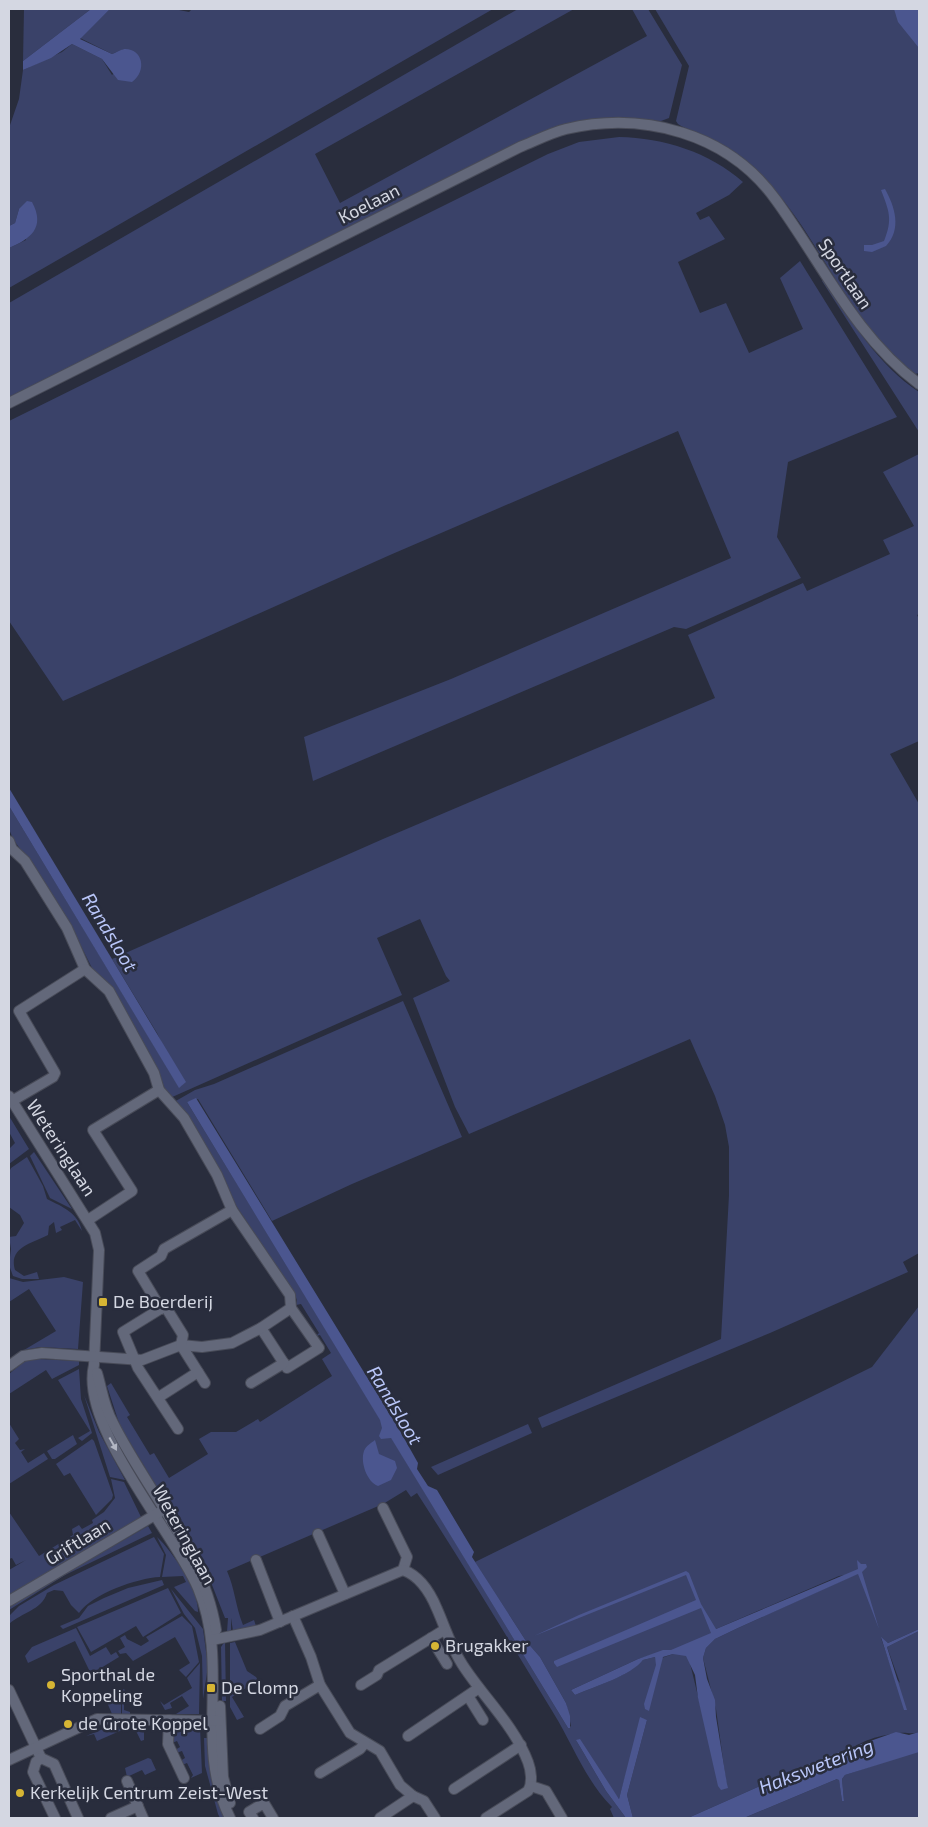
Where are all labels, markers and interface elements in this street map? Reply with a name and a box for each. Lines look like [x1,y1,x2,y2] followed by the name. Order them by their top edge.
[334,178,403,228] street label: Koelaan
[814,234,877,313] street label: Sportlaan
[78,888,143,976] water label: Randsloot
[22,1095,101,1200] street label: Weteringlaan
[113,1290,213,1312] place label: De Boerderij
[97,1296,109,1308] marker: De Boerderij
[363,1361,428,1449] water label: Randsloot
[109,1437,117,1452] one-way arrow
[148,1481,221,1588] street label: Weteringlaan
[41,1513,114,1569] street label: Griftlaan
[445,1634,528,1656] place label: Brugakker
[429,1640,441,1652] marker: Brugakker
[61,1663,155,1706] place label: Sporthal de Koppeling
[221,1676,299,1698] place label: De Clomp
[45,1679,57,1691] marker: Sporthal de Koppeling
[205,1682,217,1694] marker: De Clomp
[78,1712,208,1734] place label: de Grote Koppel
[62,1718,74,1730] marker: de Grote Koppel
[755,1733,876,1798] water label: Hakswetering
[30,1781,268,1803] place label: Kerkelijk Centrum Zeist-West
[14,1787,26,1799] marker: Kerkelijk Centrum Zeist-West

